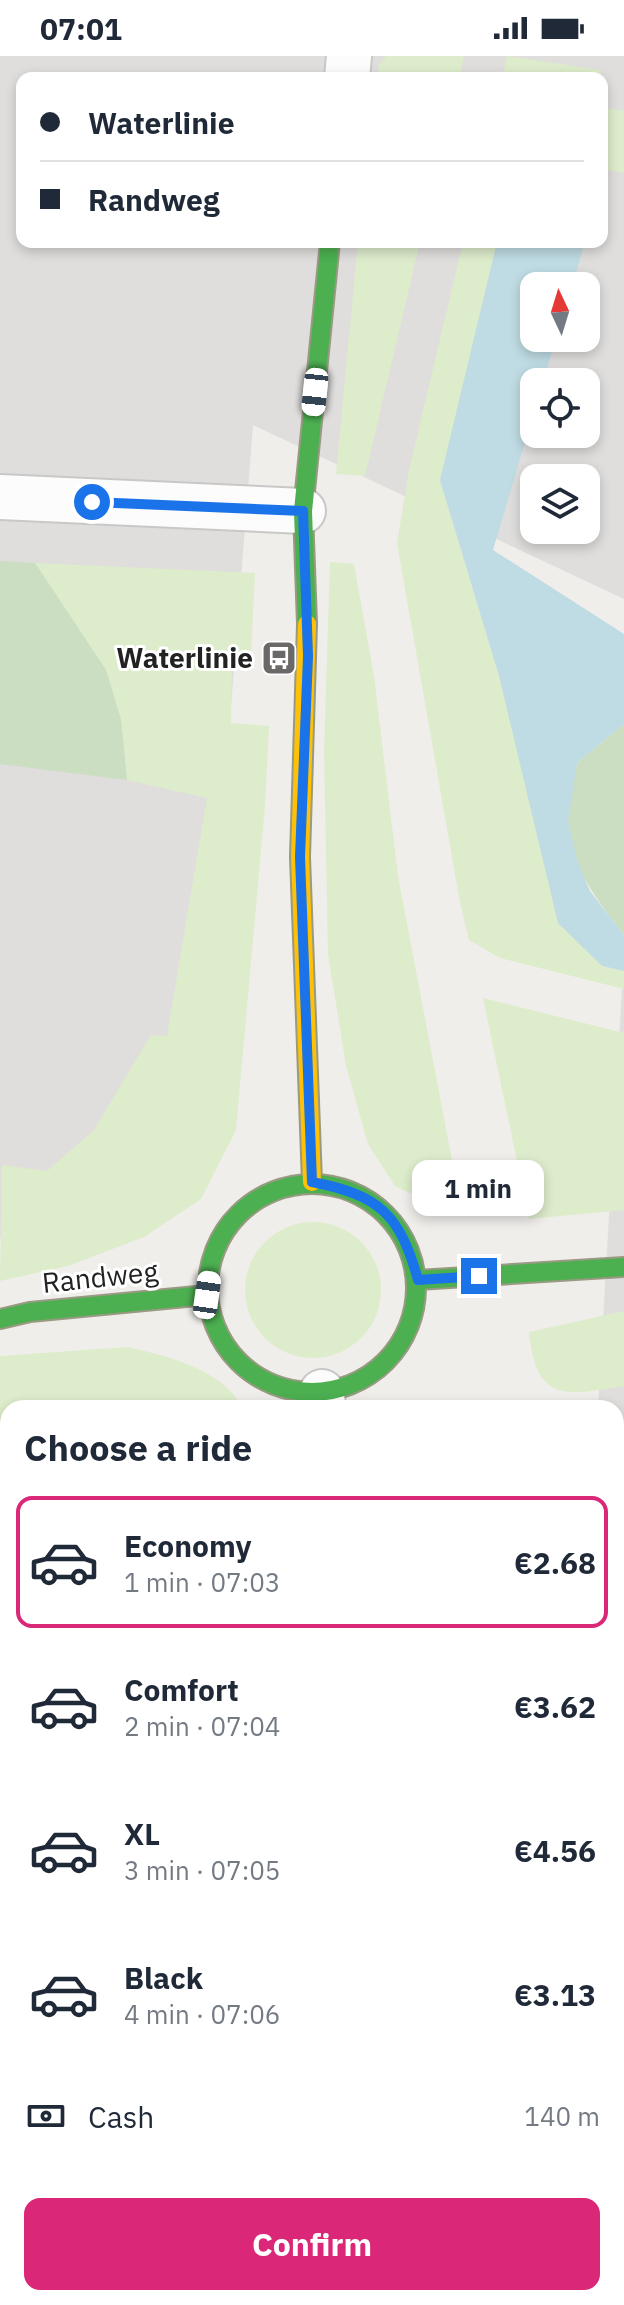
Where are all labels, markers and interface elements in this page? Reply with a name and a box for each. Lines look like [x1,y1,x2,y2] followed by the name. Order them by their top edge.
[40,9,122,48] text: 07:01
[88,103,235,142] text: Waterlinie
[88,180,219,219] text: Randweg
[520,272,600,352] north arrow
[520,272,600,544] map controls
[301,367,329,417] car
[520,368,600,448] button: locate
[520,464,600,544] button: layers
[74,484,110,520] route start
[116,639,253,676] place label: Waterlinie
[260,639,298,677] bus stop icon: Waterlinie
[413,1160,545,1216] callout: 1 min
[444,1171,512,1205] text: 1 min
[40,1252,160,1301] street label: Randweg
[461,1258,497,1294] route end
[192,1270,222,1320] car
[24,1424,252,1471] text: Choose a ride
[28,1526,100,1598] icon: car
[124,1526,252,1565] text: Economy
[514,1543,596,1582] text: €2.68
[124,1565,280,1599] text: 1 min · 07:03
[28,1670,100,1742] icon: car
[124,1670,239,1709] text: Comfort
[514,1687,596,1726] text: €3.62
[124,1709,280,1743] text: 2 min · 07:04
[28,1814,100,1886] icon: car
[124,1814,160,1853] text: XL
[514,1831,596,1870] text: €4.56
[124,1853,280,1887] text: 3 min · 07:05
[28,1958,100,2030] icon: car
[124,1958,203,1997] text: Black
[514,1975,596,2014] text: €3.13
[124,1997,280,2031] text: 4 min · 07:06
[24,2094,68,2138] icon: cash
[88,2097,154,2136] text: Cash
[524,2099,600,2133] text: 140 m
[24,2198,600,2290] button: Confirm

